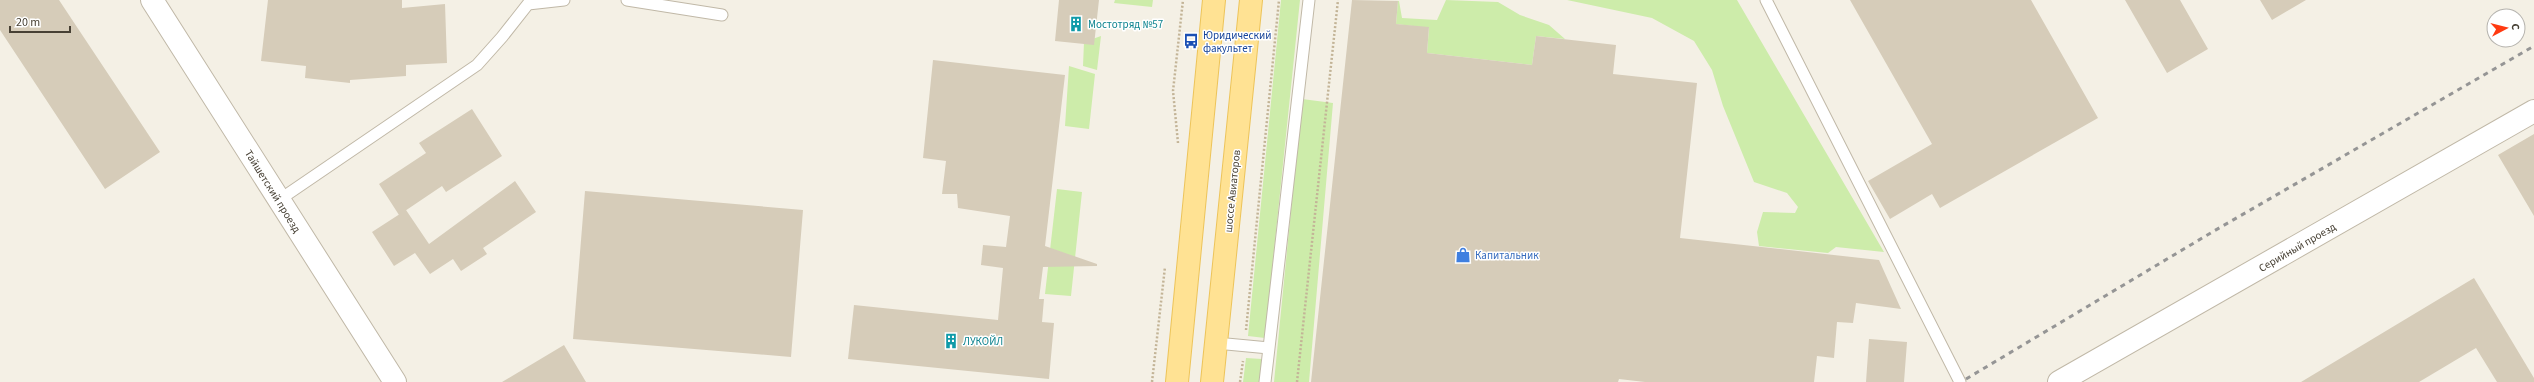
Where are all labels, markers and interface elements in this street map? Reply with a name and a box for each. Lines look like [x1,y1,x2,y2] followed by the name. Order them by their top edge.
[10,8,70,34] scale bar
[2486,8,2526,48] north arrow
[16,14,40,31] text: 20 m
[1067,15,1085,33] building icon: Мостотряд №57
[1088,17,1163,32] place label: Мостотряд №57
[2508,23,2523,32] text: С
[1203,28,1271,56] place label: Юридический факультет
[1182,32,1200,50] bus stop icon: Юридический факультет
[241,147,304,236] street label: Тайшетский проезд
[1221,149,1244,233] street label: шоссе Авиаторов
[2256,219,2339,276] street label: Серийный проезд
[1454,246,1472,264] shop icon: Капитальник
[1475,248,1539,263] place label: Капитальник
[942,332,960,350] building icon: ЛУКОЙЛ
[963,334,1003,349] place label: ЛУКОЙЛ

